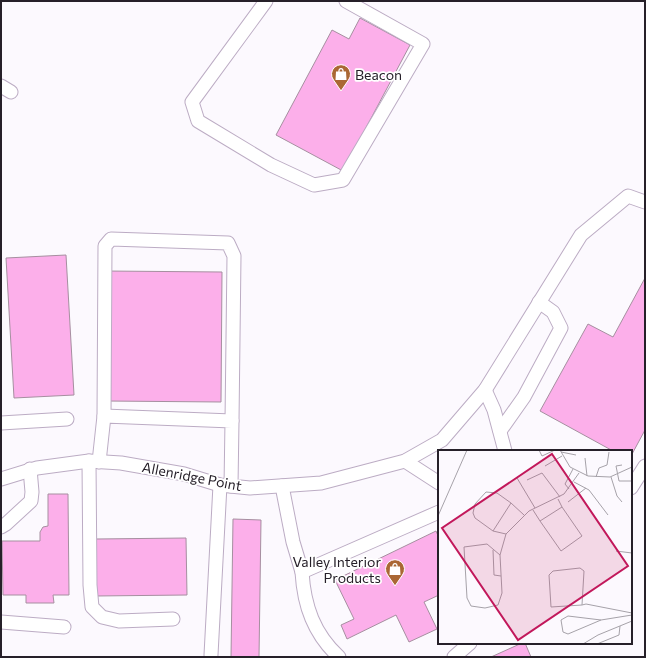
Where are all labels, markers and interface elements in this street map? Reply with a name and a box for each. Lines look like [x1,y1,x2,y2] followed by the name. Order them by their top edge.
[330,63,352,91] shop icon: Beacon
[355,66,402,83] place label: Beacon
[438,450,632,644] inset map
[141,458,244,494] street label: Allenridge Point
[292,553,381,586] place label: Valley Interior Products
[384,558,406,586] shop icon: Valley Interior Products

